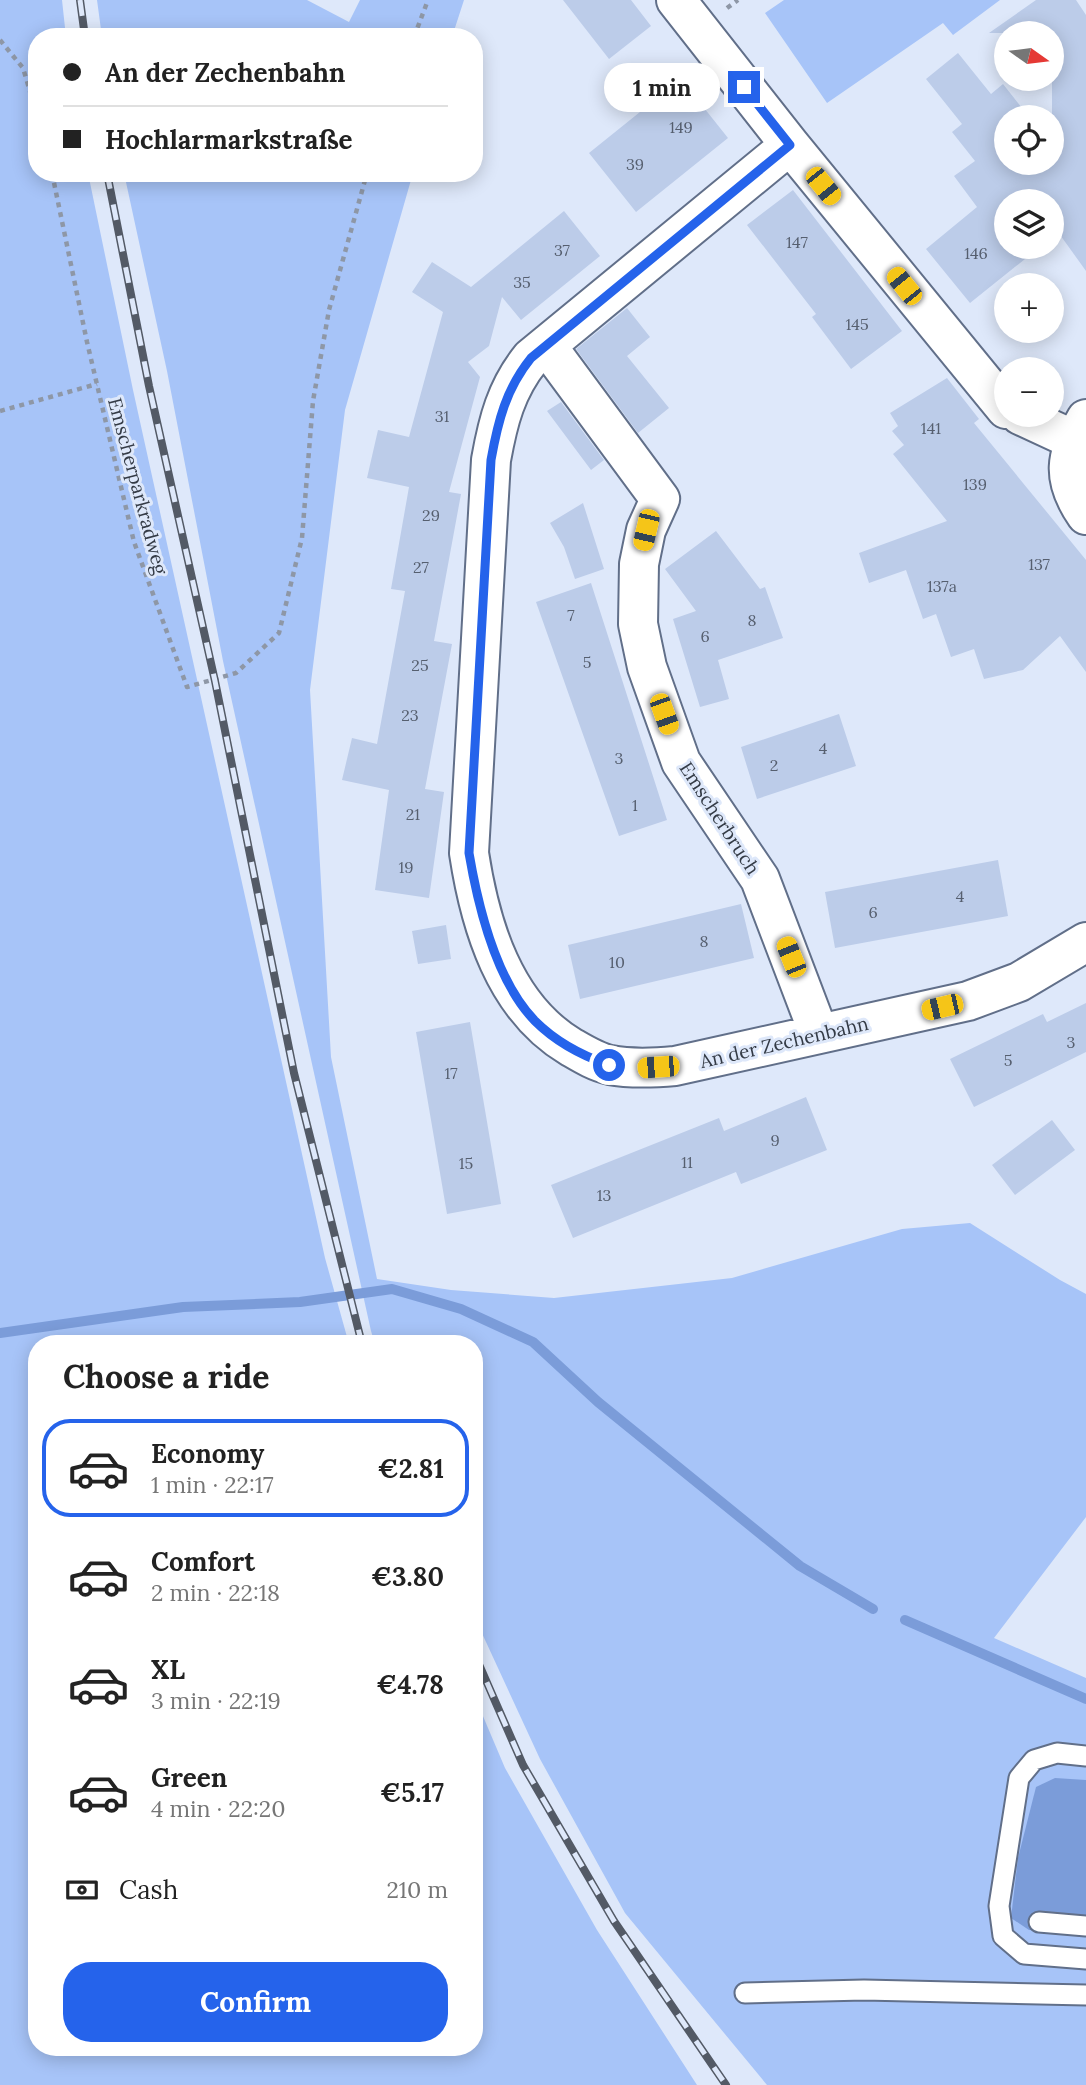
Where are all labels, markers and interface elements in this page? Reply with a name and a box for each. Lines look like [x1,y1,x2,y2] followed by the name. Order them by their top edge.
[994,21,1064,91] north arrow
[994,21,1064,427] map controls
[105,56,345,89] text: An der Zechenbahn
[604,62,720,112] callout: 1 min
[728,71,760,103] route end
[633,73,691,102] text: 1 min
[994,105,1064,175] button: locate
[669,117,693,137] house number: 149
[105,123,352,156] text: Hochlarmarkstraße
[626,154,644,174] house number: 39
[802,163,845,209] car
[994,189,1064,259] button: layers
[786,232,809,252] house number: 147
[554,240,571,260] house number: 37
[964,243,988,263] house number: 146
[883,263,926,309] car
[513,272,531,292] house number: 35
[994,273,1064,343] button: +
[845,314,869,334] house number: 145
[994,357,1064,427] button: −
[103,395,173,578] street label: Emscherparkradweg
[435,406,450,426] house number: 31
[921,418,941,438] house number: 141
[963,474,987,494] house number: 139
[422,505,440,525] house number: 29
[632,507,661,553] car
[1028,554,1050,574] house number: 137
[413,557,430,577] house number: 27
[927,576,957,596] house number: 137a
[567,605,575,625] house number: 7
[748,610,757,630] house number: 8
[700,626,710,646] house number: 6
[583,652,591,672] house number: 5
[411,655,429,675] house number: 25
[647,691,682,737] car
[401,705,419,725] house number: 23
[819,738,828,758] house number: 4
[615,748,624,768] house number: 3
[770,755,778,775] house number: 2
[675,757,765,879] street label: Emscherbruch
[632,795,638,815] house number: 1
[406,804,420,824] house number: 21
[398,857,414,877] house number: 19
[956,886,965,906] house number: 4
[868,902,878,922] house number: 6
[700,931,709,951] house number: 8
[774,934,809,980] car
[609,952,625,972] house number: 10
[920,992,965,1022] car
[696,1011,871,1073] street label: An der Zechenbahn
[1067,1032,1076,1052] house number: 3
[593,1049,625,1081] route start
[1004,1050,1012,1070] house number: 5
[637,1055,680,1079] car
[444,1063,458,1083] house number: 17
[770,1130,780,1150] house number: 9
[681,1152,693,1172] house number: 11
[459,1153,473,1173] house number: 15
[597,1185,611,1205] house number: 13
[63,1356,270,1397] text: Choose a ride
[67,1437,130,1500] icon: car
[151,1437,264,1470] text: Economy
[378,1452,444,1485] text: €2.81
[151,1470,274,1499] text: 1 min · 22:17
[67,1545,130,1608] icon: car
[151,1545,255,1578] text: Comfort
[371,1560,444,1593] text: €3.80
[151,1578,280,1607] text: 2 min · 22:18
[67,1653,130,1716] icon: car
[151,1653,185,1686] text: XL
[376,1668,444,1701] text: €4.78
[151,1686,281,1715] text: 3 min · 22:19
[67,1761,130,1824] icon: car
[151,1761,227,1794] text: Green
[380,1776,444,1809] text: €5.17
[151,1794,285,1823] text: 4 min · 22:20
[63,1871,101,1909] icon: cash
[119,1873,178,1906] text: Cash
[386,1875,448,1904] text: 210 m
[63,1962,448,2042] button: Confirm

